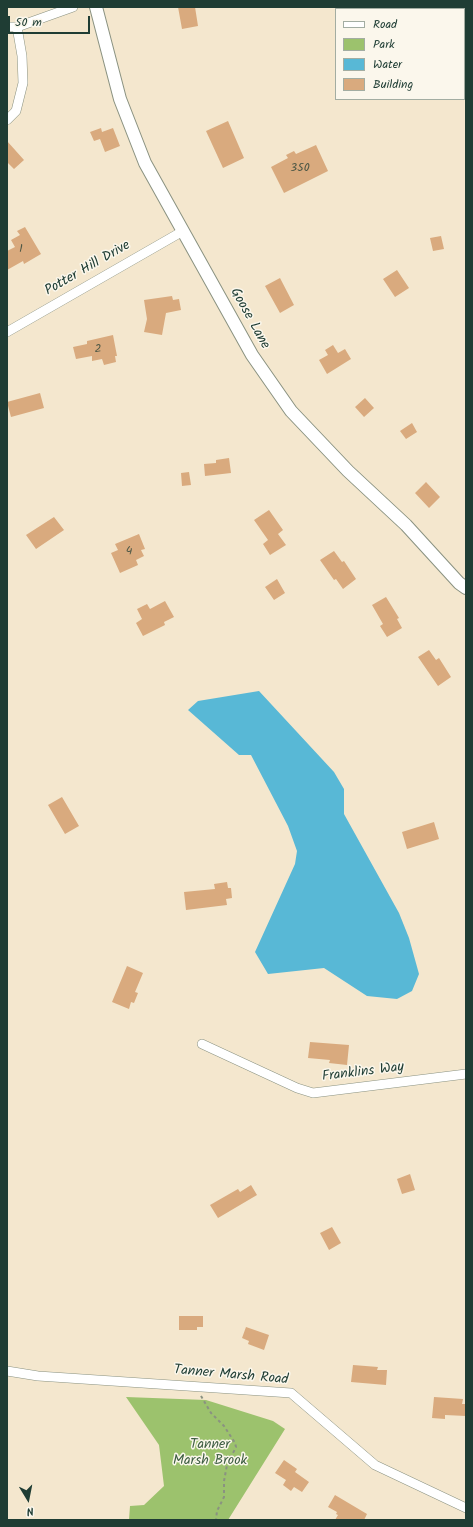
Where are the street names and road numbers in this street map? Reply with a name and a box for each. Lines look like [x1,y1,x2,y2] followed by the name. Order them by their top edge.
[42,238,134,300] street label: Potter Hill Drive
[225,286,273,352] street label: Goose Lane
[321,1060,405,1086] street label: Franklins Way
[173,1363,289,1389] street label: Tanner Marsh Road

